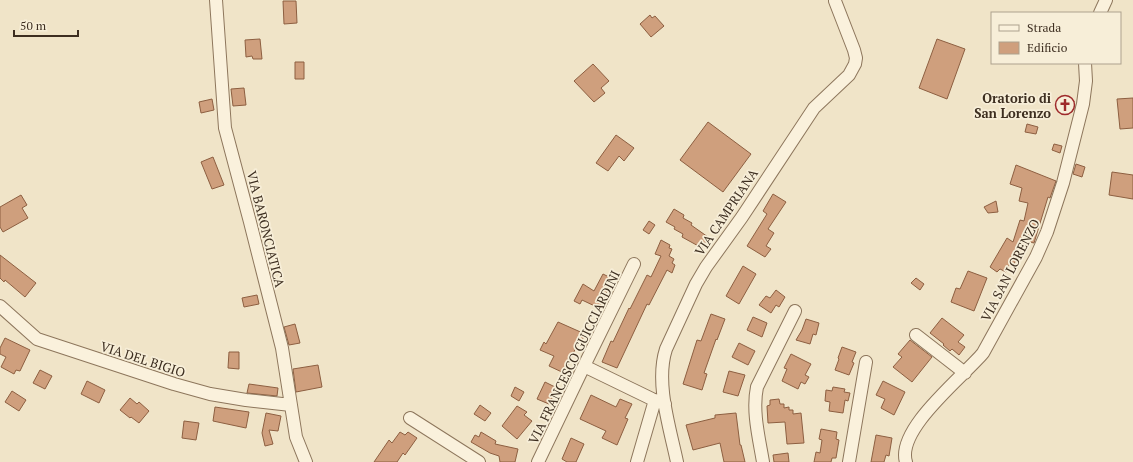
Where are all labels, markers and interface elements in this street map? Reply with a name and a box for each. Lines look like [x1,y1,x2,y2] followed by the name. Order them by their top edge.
[14,12,78,38] scale bar
[991,12,1121,64] legend
[20,18,47,33] text: 50 m
[1027,20,1061,35] text: Strada
[1027,40,1068,55] text: Edificio
[974,89,1051,122] place label: Oratorio di San Lorenzo
[1054,94,1076,116] church icon: Oratorio di San Lorenzo
[690,165,762,259] street label: VIA CAMPRIANA
[243,169,289,289] street label: VIA BARONCIATICA
[976,216,1044,324] street label: VIA SAN LORENZO
[524,267,624,447] street label: VIA FRANCESCO GUICCIARDINI
[98,337,188,381] street label: VIA DEL BIGIO

